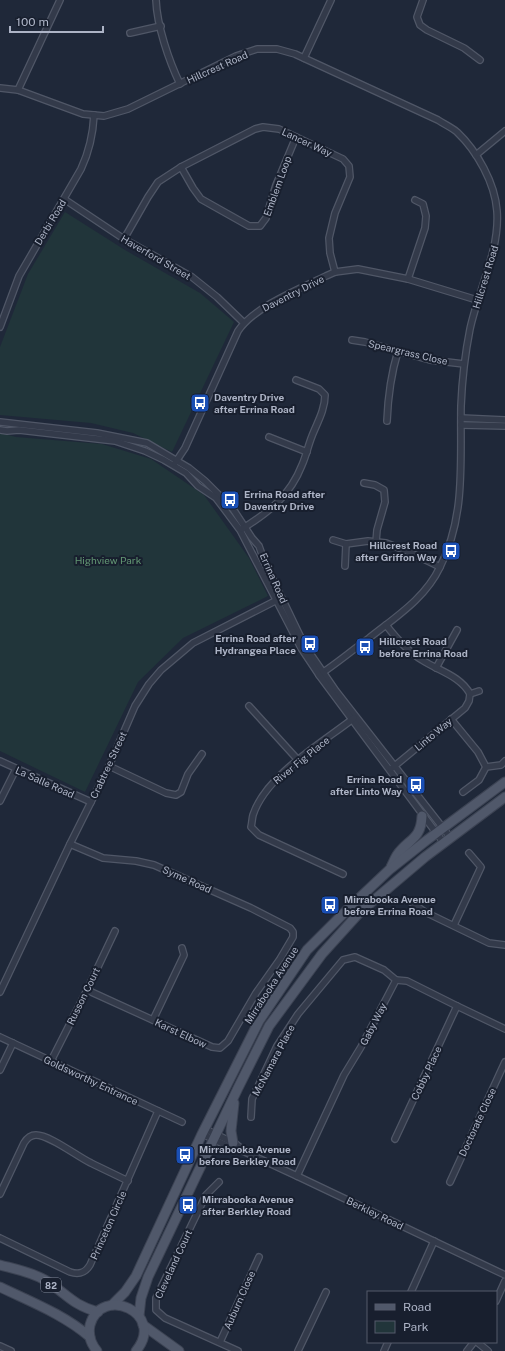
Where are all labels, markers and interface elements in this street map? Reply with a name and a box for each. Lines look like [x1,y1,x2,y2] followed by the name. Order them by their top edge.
[10,8,103,34] scale bar
[16,15,49,29] text: 100 m
[185,48,249,86] street label: Hillcrest Road
[280,125,335,159] street label: Lancer Way
[261,154,293,218] street label: Emblem Loop
[32,197,68,247] street label: Derbi Road
[119,232,193,282] street label: Haverford Street
[470,244,500,310] street label: Hillcrest Road
[260,272,326,314] street label: Daventry Drive
[367,337,449,367] street label: Speargrass Close
[214,391,295,415] place label: Daventry Drive after Errina Road
[189,392,211,414] bus stop icon: Daventry Drive after Errina Road
[244,488,325,512] place label: Errina Road after Daventry Drive
[219,489,241,511] bus stop icon: Errina Road after Daventry Drive
[355,539,437,563] place label: Hillcrest Road after Griffon Way
[440,540,462,562] bus stop icon: Hillcrest Road after Griffon Way
[258,551,290,605] street label: Errina Road
[75,554,142,566] park label: Highview Park
[215,632,296,656] place label: Errina Road after Hydrangea Place
[299,633,321,655] bus stop icon: Errina Road after Hydrangea Place
[379,635,468,659] place label: Hillcrest Road before Errina Road
[354,636,376,658] bus stop icon: Hillcrest Road before Errina Road
[412,714,455,753] street label: Linto Way
[87,730,129,800] street label: Crabtree Street
[270,733,332,786] street label: River Fig Place
[14,764,76,800] street label: La Salle Road
[330,773,402,797] place label: Errina Road after Linto Way
[405,774,427,796] bus stop icon: Errina Road after Linto Way
[161,863,213,895] street label: Syme Road
[344,893,436,917] place label: Mirrabooka Avenue before Errina Road
[319,894,341,916] bus stop icon: Mirrabooka Avenue before Errina Road
[242,944,301,1026] street label: Mirrabooka Avenue
[64,965,102,1027] street label: Russon Court
[357,1000,389,1047] street label: Gaby Way
[153,1016,209,1050] street label: Karst Elbow
[249,1022,297,1098] street label: McNamara Place
[408,1044,444,1102] street label: Cobby Place
[42,1053,140,1107] street label: Goldsworthy Entrance
[456,1086,498,1158] street label: Doctorate Close
[199,1143,296,1167] place label: Mirrabooka Avenue before Berkley Road
[174,1144,196,1166] bus stop icon: Mirrabooka Avenue before Berkley Road
[87,1188,129,1261] street label: Princeton Circle
[202,1193,294,1217] place label: Mirrabooka Avenue after Berkley Road
[177,1194,199,1216] bus stop icon: Mirrabooka Avenue after Berkley Road
[345,1194,405,1232] street label: Berkley Road
[152,1228,194,1300] street label: Cleveland Court
[221,1269,257,1331] street label: Auburn Close
[41,1278,61,1292] road number: 82
[367,1291,497,1343] legend
[403,1300,431,1314] text: Road
[403,1320,429,1334] text: Park

